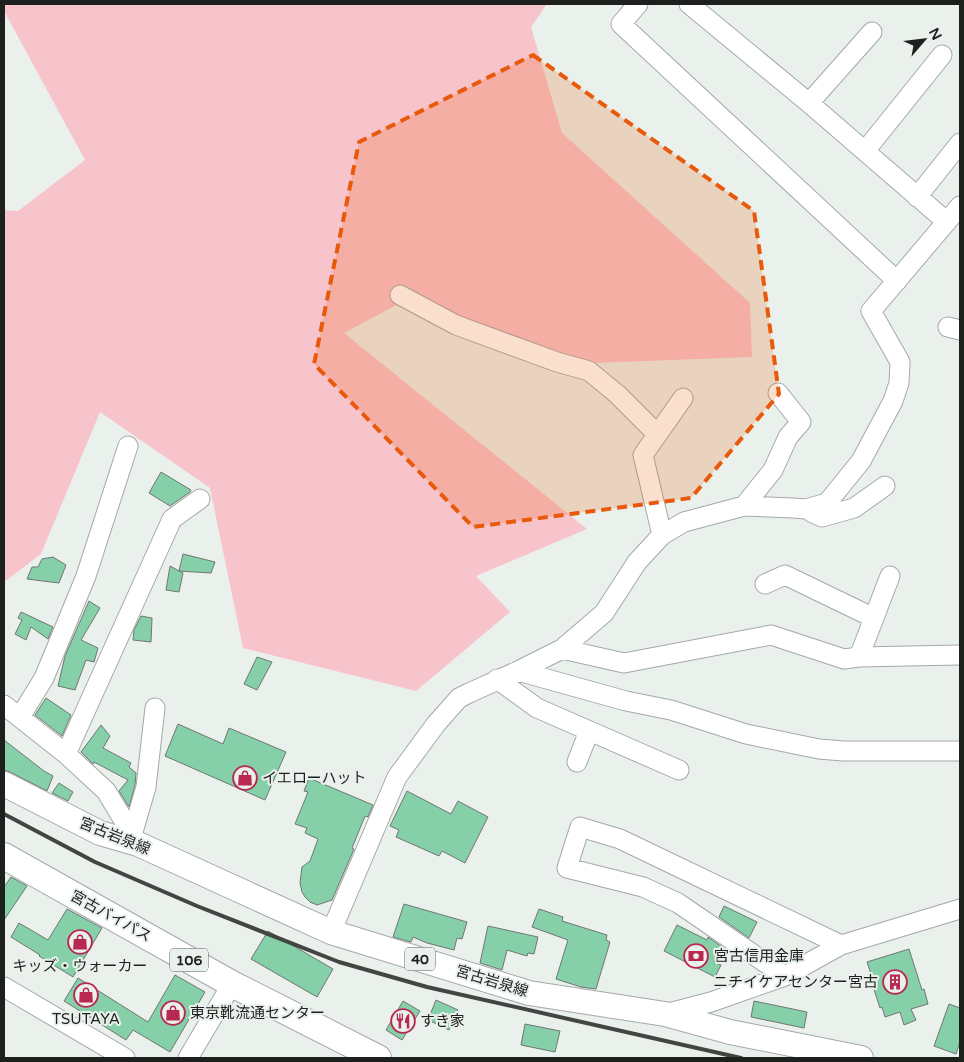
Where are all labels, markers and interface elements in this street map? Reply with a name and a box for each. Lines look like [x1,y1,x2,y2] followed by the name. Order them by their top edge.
[899,15,949,65] north arrow
[925,25,945,43] text: N
[232,765,258,791] shop icon: イエローハット
[262,769,367,787] place label: イエローハット
[77,814,153,858] street label: 宮古岩泉線
[67,886,155,946] street label: 宮古バイパス
[67,929,93,955] shop icon: キッズ・ウォーカー
[683,943,709,969] bank icon: 宮古信用金庫
[714,947,804,965] place label: 宮古信用金庫
[170,948,208,972] road number: 106
[405,948,435,971] road number: 40
[12,957,148,975] place label: キッズ・ウォーカー
[453,961,531,1001] street label: 宮古岩泉線
[882,969,908,995] building icon: ニチイケアセンター宮古
[713,973,878,991] place label: ニチイケアセンター宮古
[73,982,99,1008] shop icon: TSUTAYA
[160,1000,186,1026] shop icon: 東京靴流通センター
[190,1004,325,1022] place label: 東京靴流通センター
[390,1008,416,1034] restaurant icon: すき家
[52,1010,120,1028] place label: TSUTAYA
[420,1012,465,1030] place label: すき家

